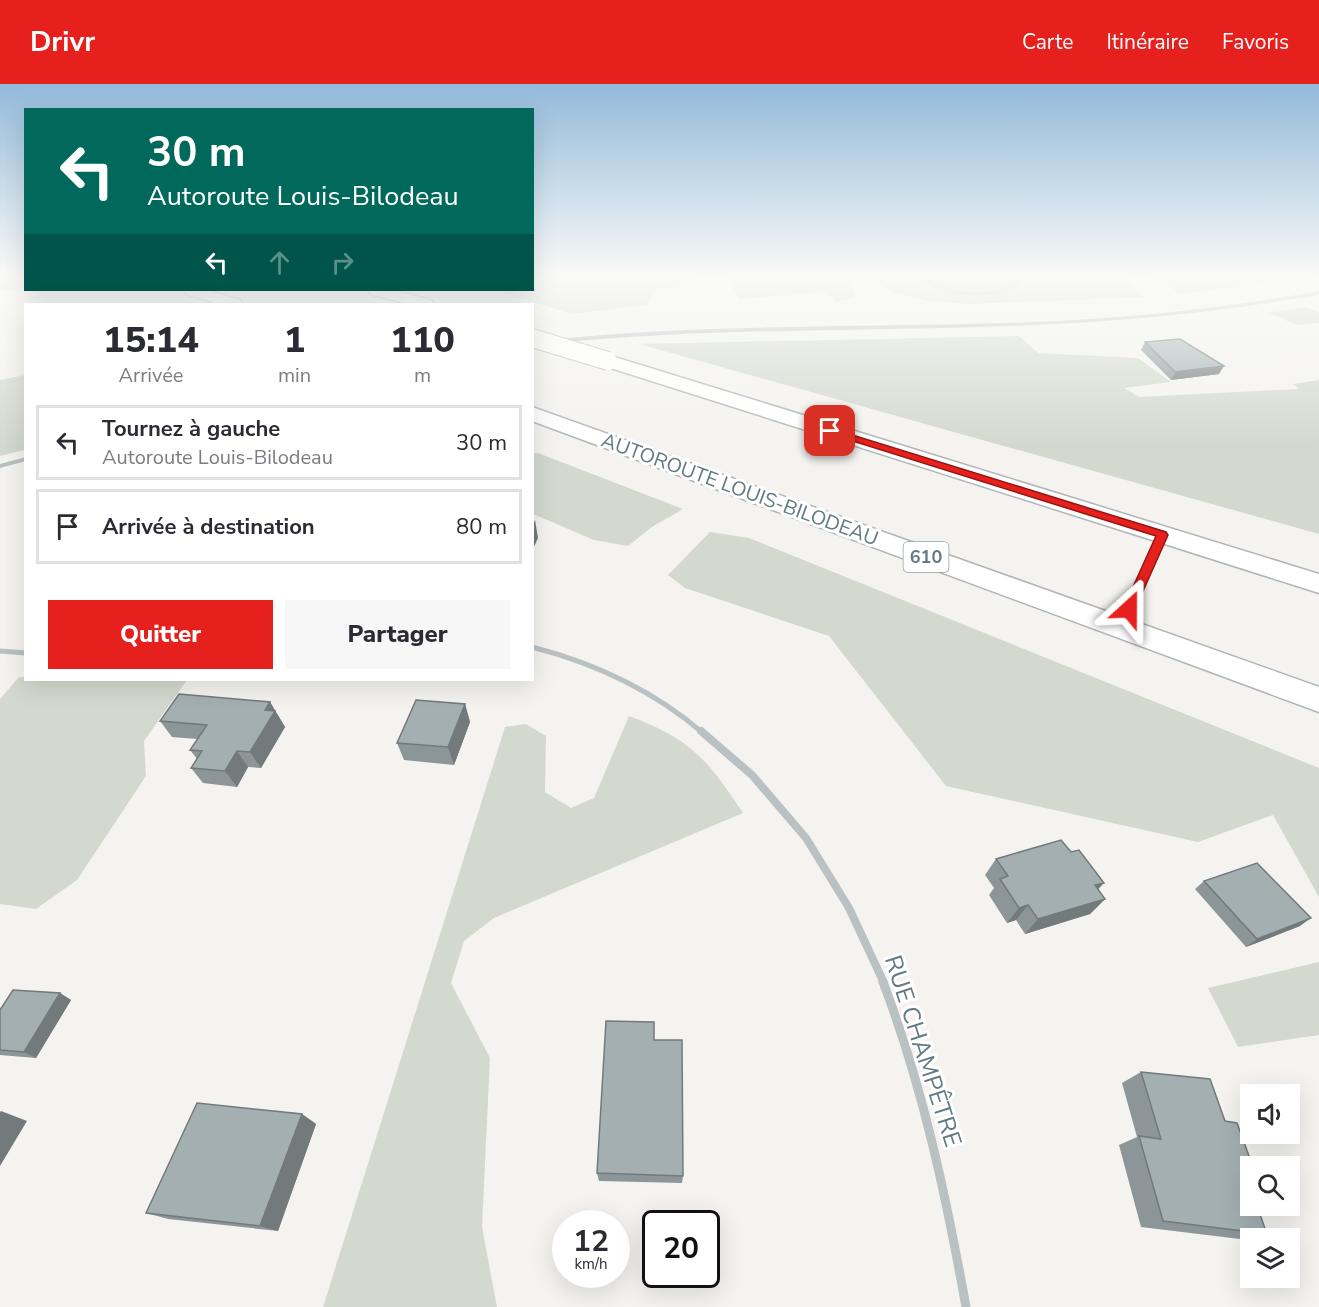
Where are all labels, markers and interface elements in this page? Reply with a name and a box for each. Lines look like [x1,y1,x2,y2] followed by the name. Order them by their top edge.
[30,23,95,61] text: Drivr
[1022,28,1073,56] text: Carte
[1106,28,1189,56] text: Itinéraire
[1222,28,1289,56] text: Favoris
[147,124,246,181] text: 30 m
[48,132,126,210] icon: left
[147,178,459,215] text: Autoroute Louis-Bilodeau
[200,246,233,279] icon: left
[263,246,296,279] icon: ahead
[326,246,359,279] icon: right
[103,316,199,365] text: 15:14
[284,316,305,365] text: 1
[390,316,455,365] text: 110
[118,362,183,389] text: Arrivée
[278,362,311,389] text: min
[414,362,431,389] text: m
[804,405,855,456] pin
[102,414,280,444] text: Tournez à gauche
[813,414,846,447] icon: arrive
[51,426,84,459] icon: left
[598,427,882,552] street label: AUTOROUTE LOUIS-BILODEAU
[456,428,507,458] text: 30 m
[102,444,333,471] text: Autoroute Louis-Bilodeau
[51,510,84,543] icon: arrive
[102,512,315,542] text: Arrivée à destination
[456,512,507,542] text: 80 m
[904,542,948,572] road number: 610
[1097,577,1161,641] position arrow
[48,600,273,669] button: Quitter
[285,600,510,669] button: Partager
[877,951,969,1151] street label: RUE CHAMPÊTRE
[1240,1084,1300,1288] map controls
[1240,1084,1300,1144] button: sound
[1240,1156,1300,1216] button: search
[642,1210,720,1288] speed limit sign: 20
[573,1221,609,1262] text: 12
[1240,1228,1300,1288] button: layers
[574,1254,608,1274] text: km/h

